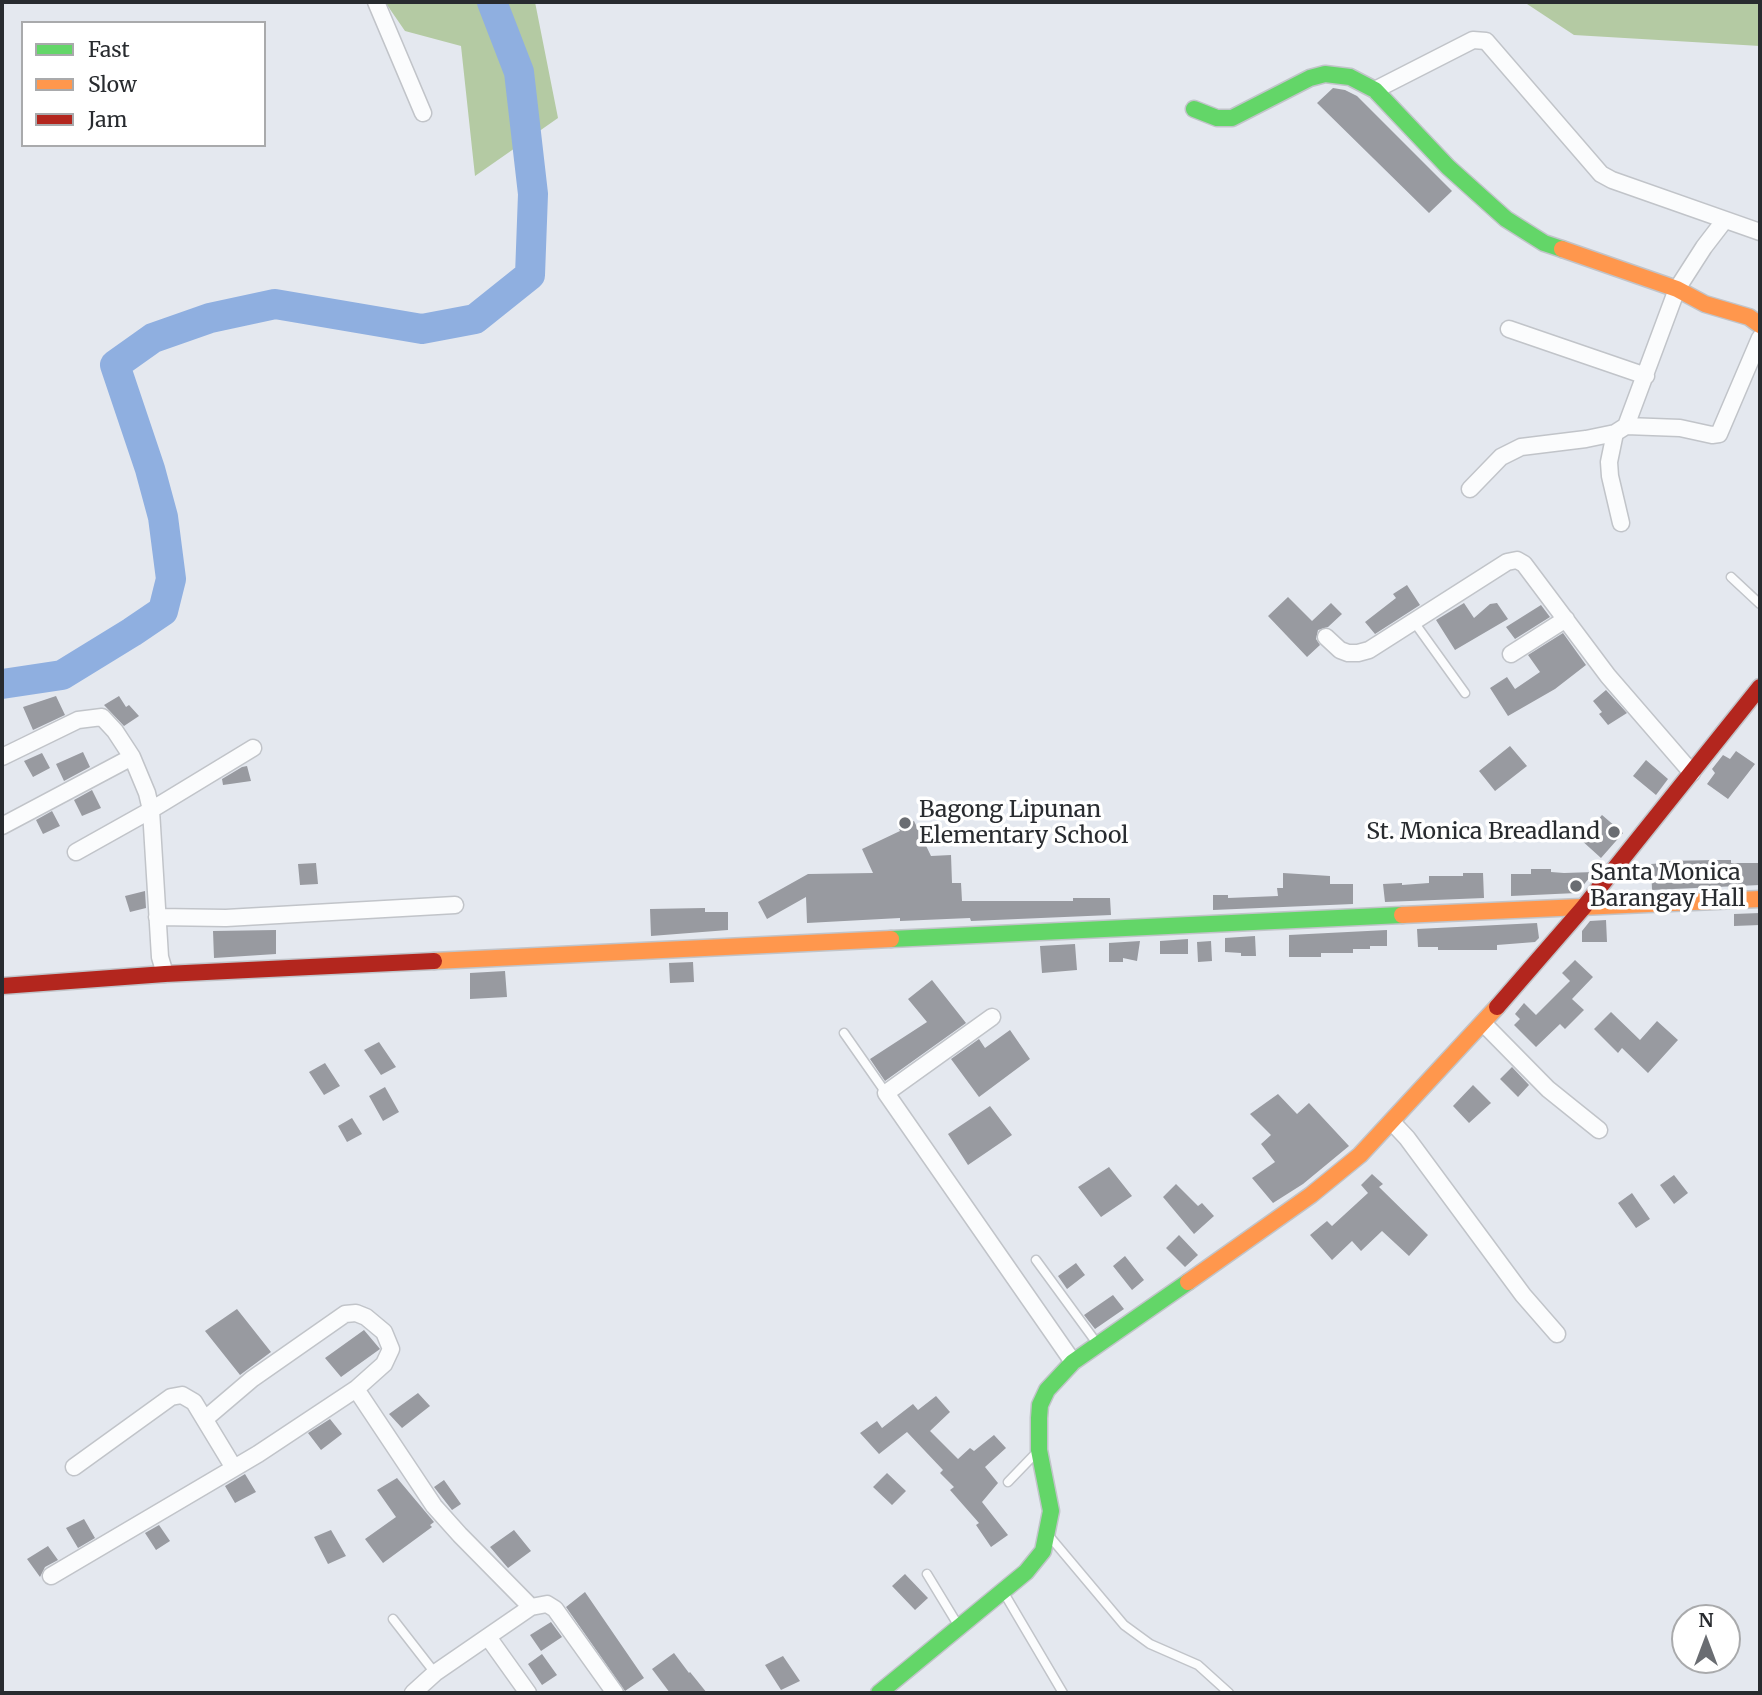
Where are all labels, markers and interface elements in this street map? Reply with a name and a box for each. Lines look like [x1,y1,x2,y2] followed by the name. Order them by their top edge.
[21,21,266,147] legend
[88,36,130,63] text: Fast
[88,71,137,98] text: Slow
[88,106,127,133] text: Jam
[919,796,1128,850] place label: Bagong Lipunan Elementary School
[897,815,913,831] marker: Bagong Lipunan Elementary School
[1366,818,1600,846] place label: St. Monica Breadland
[1606,824,1622,840] marker: St. Monica Breadland
[1590,859,1745,913] place label: Santa Monica Barangay Hall
[1568,878,1584,894] marker: Santa Monica Barangay Hall
[1671,1604,1741,1674] north arrow
[1698,1608,1714,1632] text: N

